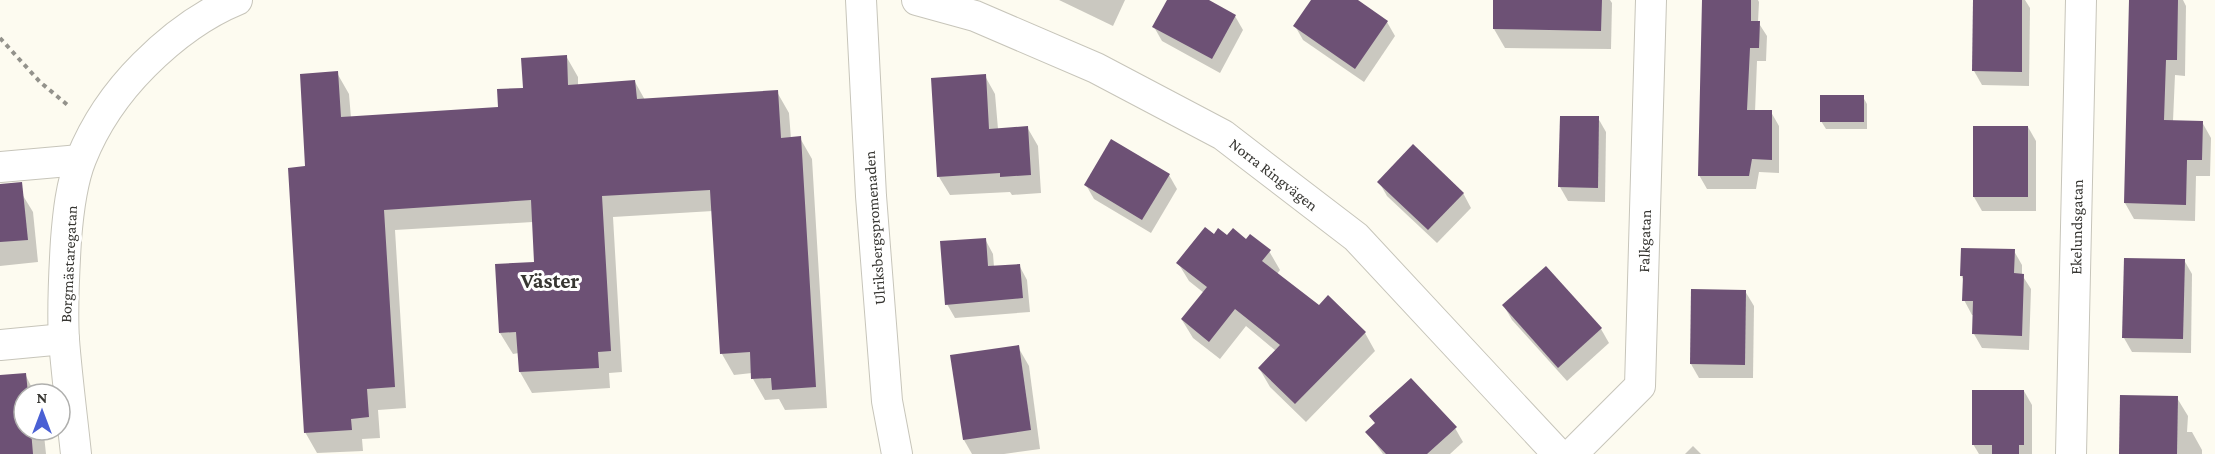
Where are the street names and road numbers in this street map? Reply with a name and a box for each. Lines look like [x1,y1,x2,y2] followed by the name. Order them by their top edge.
[1226,135,1321,215] street label: Norra Ringvägen
[861,150,889,306] street label: Ulriksbergspromenaden
[2067,179,2087,275] street label: Ekelundsgatan
[57,204,81,323] street label: Borgmästaregatan
[1635,209,1655,273] street label: Falkgatan

